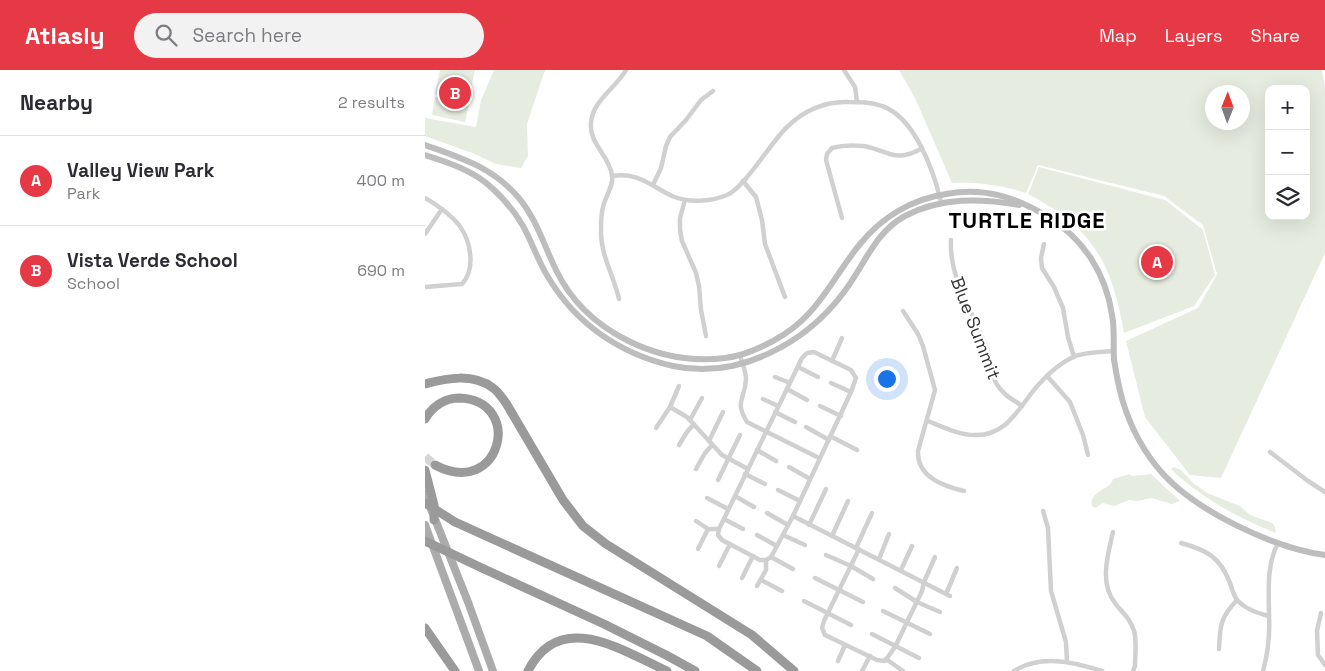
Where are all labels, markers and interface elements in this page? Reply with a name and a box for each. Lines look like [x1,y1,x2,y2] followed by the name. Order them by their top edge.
[134,13,484,58] search box
[25,20,104,51] text: Atlasly
[152,21,180,49] icon: search
[192,23,302,48] text: Search here
[1099,24,1137,47] text: Map
[1165,24,1222,47] text: Layers
[1250,24,1300,47] text: Share
[439,74,471,112] pin: B
[1205,85,1250,130] north arrow
[1265,85,1310,220] map controls
[1265,85,1310,130] button: +
[20,89,93,116] text: Nearby
[338,92,405,113] text: 2 results
[1265,130,1310,175] button: −
[67,158,214,183] text: Valley View Park
[31,170,41,191] text: A
[357,170,405,191] text: 400 m
[1265,175,1310,220] button: layers
[67,183,100,204] text: Park
[948,206,1106,234] district label: TURTLE RIDGE
[1141,243,1173,281] pin: A
[67,248,238,273] text: Vista Verde School
[31,260,41,281] text: B
[357,260,405,281] text: 690 m
[67,273,120,294] text: School
[946,273,1006,383] street label: Blue Summit
[874,366,900,392] your location

